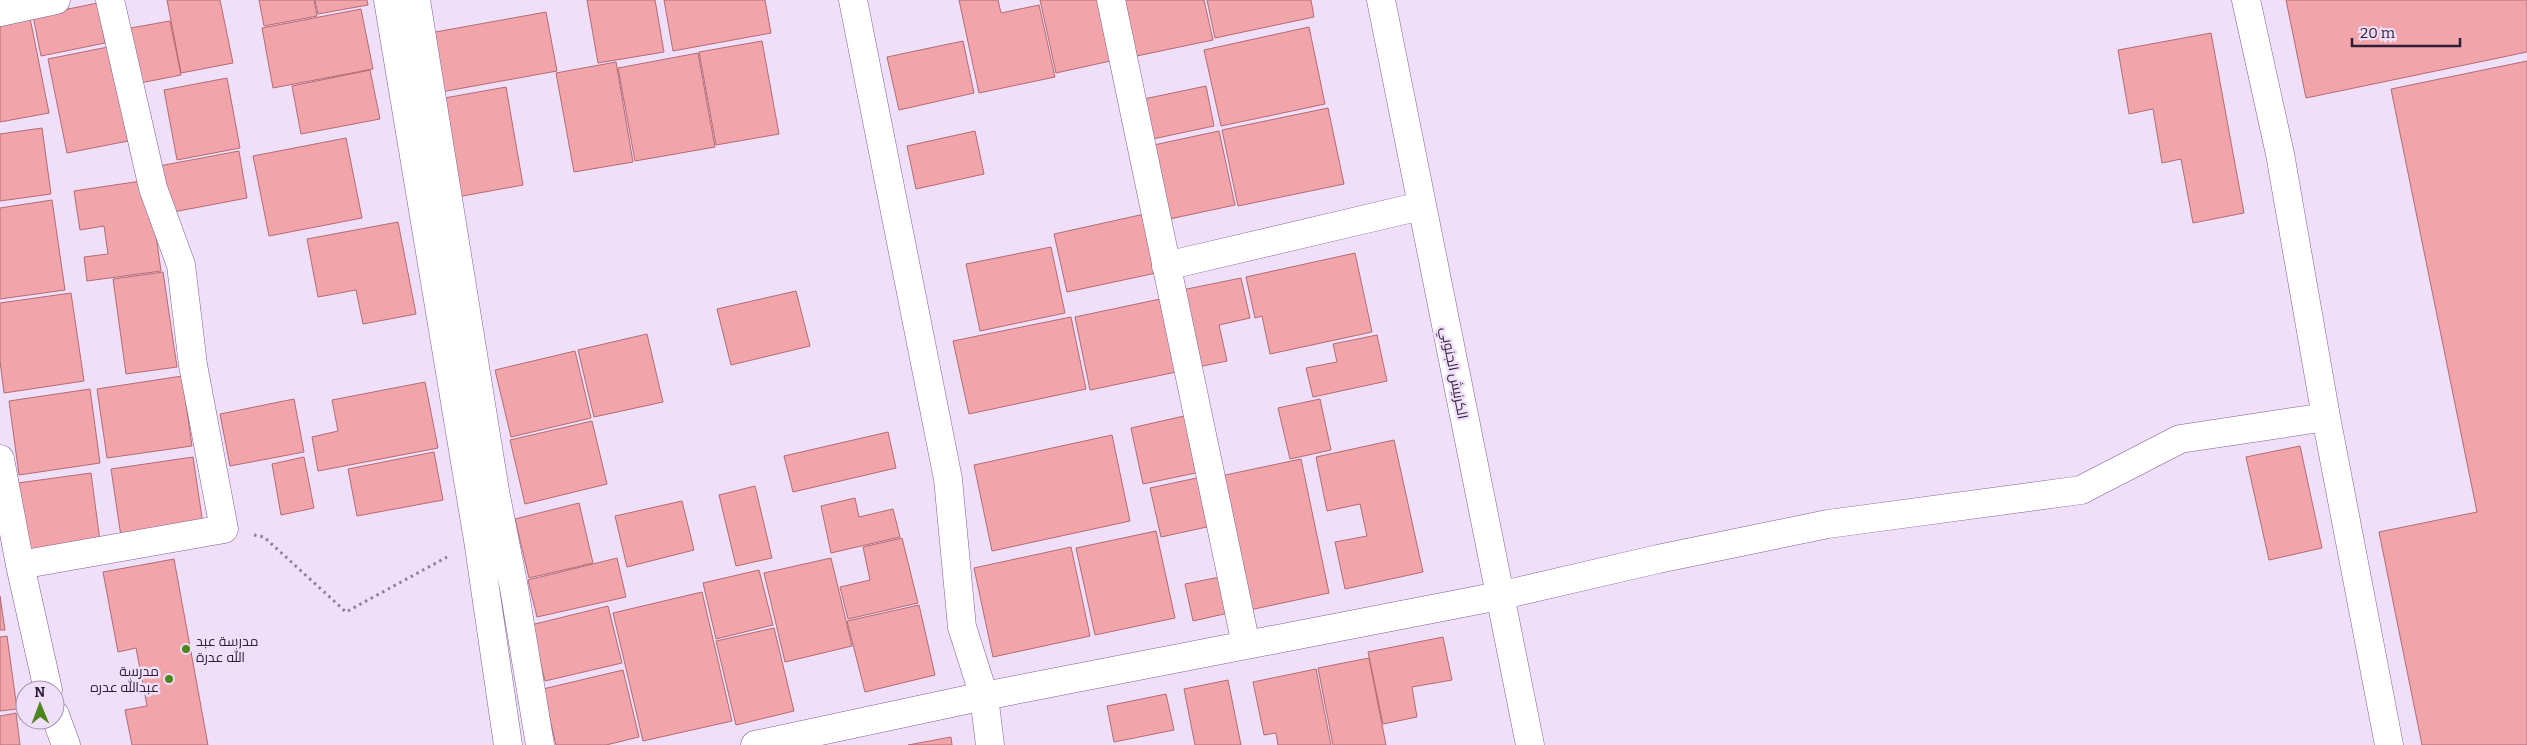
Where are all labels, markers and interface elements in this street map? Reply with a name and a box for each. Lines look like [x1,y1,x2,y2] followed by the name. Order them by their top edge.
[2352,15,2460,47] scale bar
[2360,24,2396,42] text: 20 m
[1434,325,1471,421] street label: الكرنيش الجنوبي
[196,633,259,666] place label: مدرسة عبد الله عدرة
[180,643,192,655] marker: مدرسة عبد الله عدرة
[90,663,159,696] place label: مدرسة عبدالله عدره
[163,673,175,685] marker: مدرسة عبدالله عدره
[15,680,65,730] north arrow
[34,684,46,701] text: N

